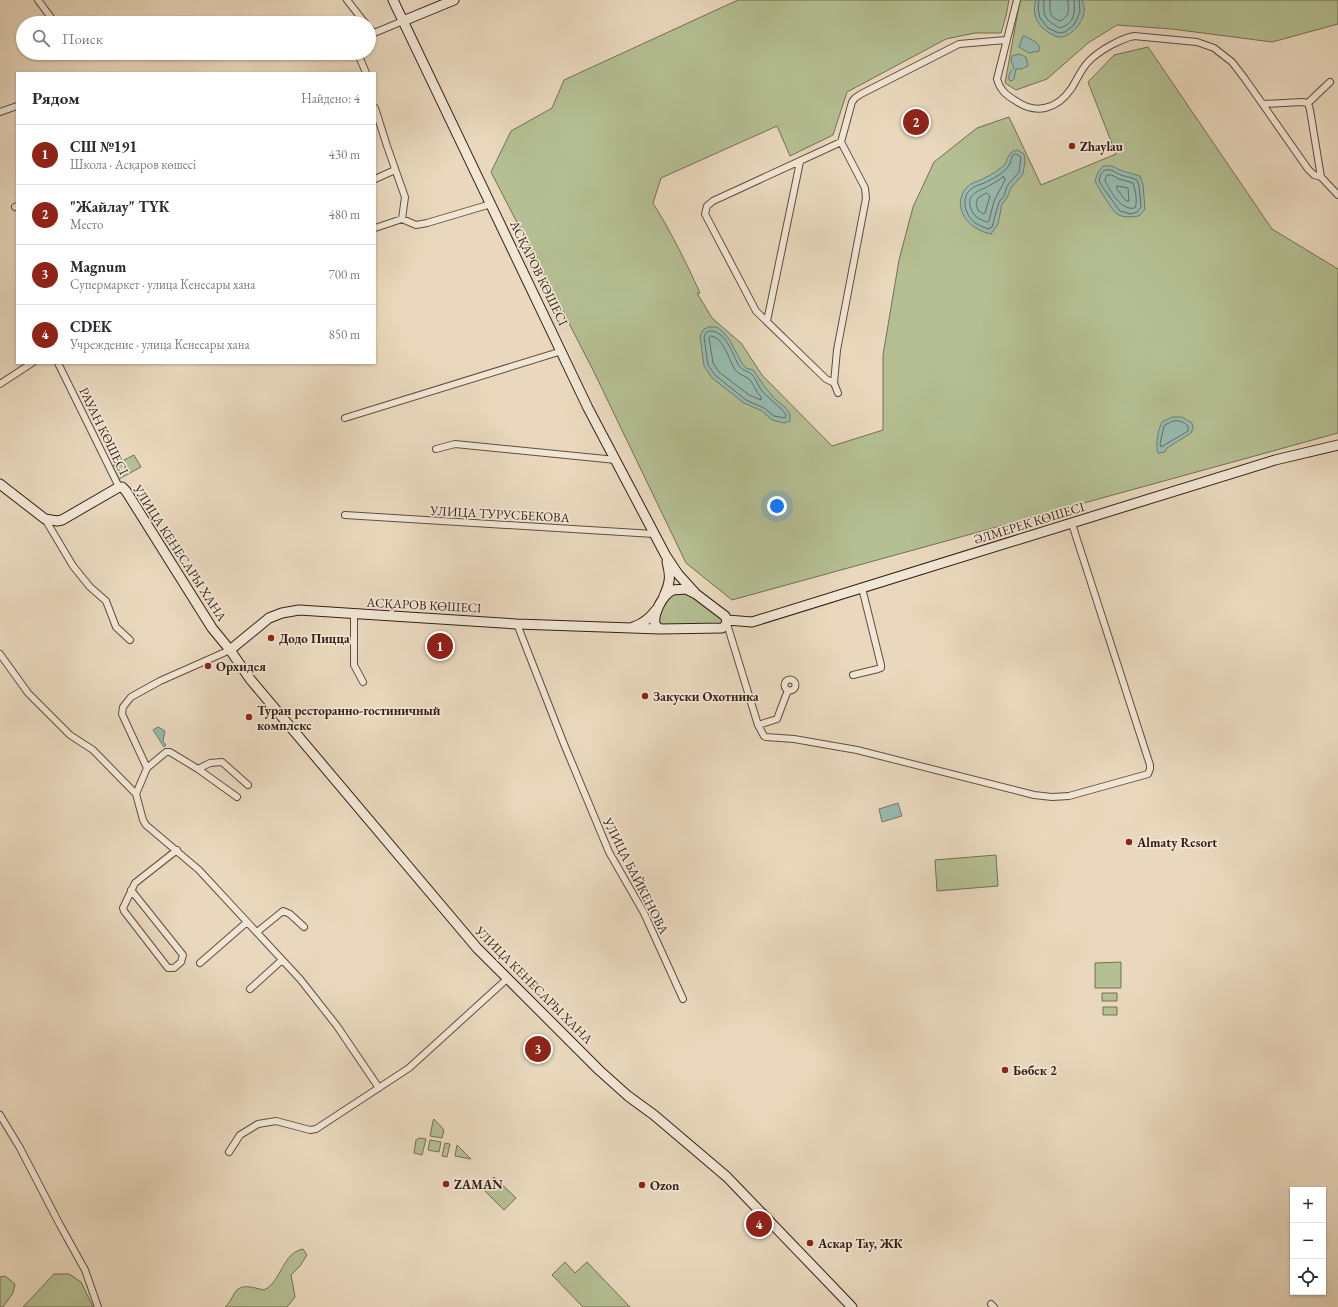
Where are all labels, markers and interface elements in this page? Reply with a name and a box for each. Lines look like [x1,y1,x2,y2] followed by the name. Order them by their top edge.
[16,16,376,60] search box
[30,27,52,49] icon: search
[62,29,103,48] text: Поиск
[32,87,80,109] text: Рядом
[301,90,360,107] text: Найдено: 4
[903,107,929,137] pin: 2
[70,137,137,156] text: СШ №191
[1080,138,1124,155] place label: Zhaylau
[1067,141,1077,151] marker: Zhaylau
[42,146,48,163] text: 1
[329,146,360,163] text: 430 m
[70,156,196,173] text: Школа · Асқаров көшесі
[70,197,169,216] text: "Жайлау" ТҮК
[42,206,48,223] text: 2
[329,206,360,223] text: 480 m
[70,216,103,233] text: Место
[506,217,572,329] street label: АСҚАРОВ КӨШЕСІ
[70,257,126,276] text: Magnum
[42,266,48,283] text: 3
[329,266,360,283] text: 700 m
[70,276,256,293] text: Супермаркет · улица Кенесары хана
[70,317,112,336] text: CDEK
[42,326,48,343] text: 4
[329,326,360,343] text: 850 m
[70,336,250,353] text: Учреждение · улица Кенесары хана
[75,385,133,478] street label: РАУАН КӨШЕСІ
[129,481,231,625] street label: УЛИЦА КЕНЕСАРЫ ХАНА
[767,496,787,516] your location
[972,498,1087,548] street label: ӘЛМЕРЕК КӨШЕСІ
[429,502,571,526] street label: УЛИЦА ТУРУСБЕКОВА
[365,593,482,617] street label: АСҚАРОВ КӨШЕСІ
[279,630,350,647] place label: Додо Пицца
[427,631,453,661] pin: 1
[266,633,276,643] marker: Додо Пицца
[216,658,266,675] place label: Орхидея
[203,661,213,671] marker: Орхидея
[653,688,759,705] place label: Закуски Охотника
[640,691,650,701] marker: Закуски Охотника
[257,702,441,734] place label: Туран ресторанно-гостиничный комплекс
[244,712,254,722] marker: Туран ресторанно-гостиничный комплекс
[599,814,673,938] street label: УЛИЦА БАЙКЕНОВА
[1136,834,1217,851] place label: Almaty Resort
[1124,837,1134,847] marker: Almaty Resort
[471,922,597,1048] street label: УЛИЦА КЕНЕСАРЫ ХАНА
[525,1034,551,1064] pin: 3
[1013,1062,1057,1079] place label: Бөбек 2
[1000,1065,1010,1075] marker: Бөбек 2
[454,1176,503,1193] place label: ZAMAN
[650,1177,680,1194] place label: Ozon
[441,1179,451,1189] marker: ZAMAN
[637,1180,647,1190] marker: Ozon
[1290,1187,1326,1295] map controls
[1290,1187,1326,1223] button: +
[746,1209,772,1239] pin: 4
[1290,1223,1326,1259] button: −
[817,1235,904,1252] place label: Аскар Тау, ЖК
[805,1238,815,1248] marker: Аскар Тау, ЖК
[1290,1259,1326,1295] button: locate

